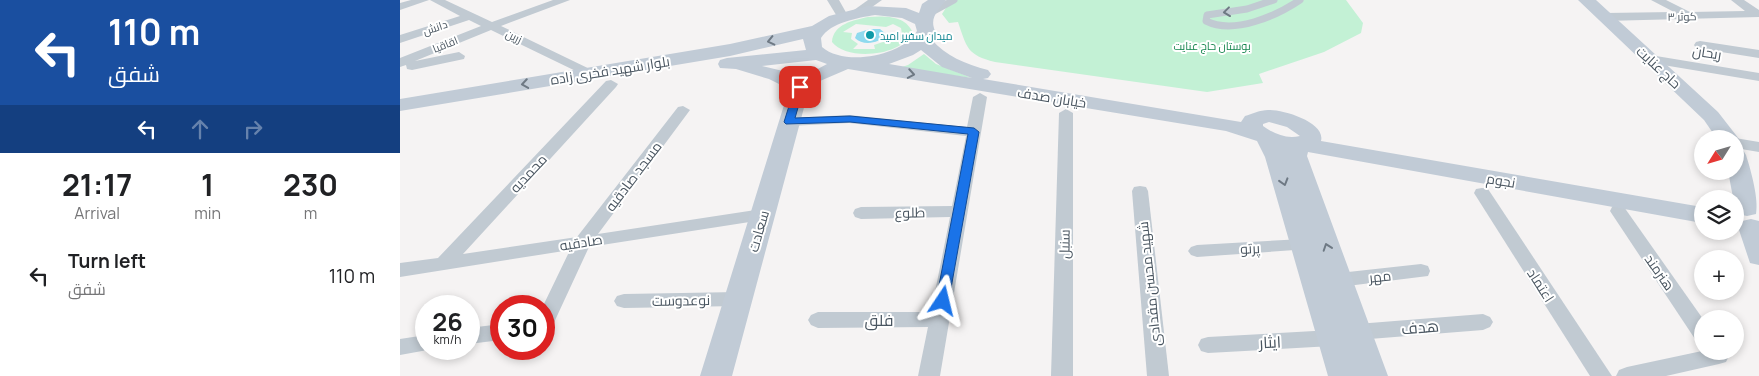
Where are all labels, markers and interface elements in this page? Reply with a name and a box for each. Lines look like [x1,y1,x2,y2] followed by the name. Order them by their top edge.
[1223,6,1231,17] one-way arrow
[108,8,200,56] text: 110 m
[1667,8,1697,24] street label: کوثر ۳
[421,16,449,38] street label: دانش
[25,20,90,85] icon: left
[503,26,525,46] street label: زرین
[880,28,953,43] place label: میدان سفیر امید
[864,29,876,41] marker: میدان سفیر امید
[430,32,460,56] street label: اقاقیا
[766,35,775,45] one-way arrow
[1173,38,1251,54] park label: بوستان حاج عنایت
[1691,40,1723,64] street label: ریحان
[1633,41,1685,93] street label: حاج عنایت
[549,51,671,89] street label: بلوار شهید فخری زاده
[108,59,160,89] text: شفق
[779,66,821,108] pin
[907,69,915,79] one-way arrow
[786,73,814,101] icon: arrive
[520,78,529,88] one-way arrow
[1016,82,1088,112] street label: خیابان صدف
[133,115,161,143] icon: left
[186,115,214,143] icon: ahead
[239,115,267,143] icon: right
[1694,130,1744,180] north arrow
[1694,130,1744,360] map controls
[600,137,666,215] street label: مسجد صادقیه
[505,150,551,196] street label: محمدیه
[62,164,132,205] text: 21:17
[201,164,214,205] text: 1
[283,164,338,205] text: 230
[1485,168,1517,193] street label: نجوم
[1278,177,1288,186] one-way arrow
[1694,190,1744,240] button: layers
[74,202,120,224] text: Arrival
[194,202,221,224] text: min
[304,202,317,224] text: m
[895,202,925,222] street label: طلوع
[743,208,773,254] street label: سعادت
[1133,221,1165,347] street label: شهید محسن مقدادی
[558,229,604,255] street label: صادقیه
[1054,229,1074,259] street label: سنبل
[1240,238,1261,259] street label: پرتو
[1323,243,1333,252] one-way arrow
[68,248,146,274] text: Turn left
[1641,250,1679,294] street label: هنرمند
[1694,250,1744,300] button: +
[25,262,53,290] icon: left
[329,263,375,289] text: 110 m
[1367,265,1392,287] street label: مهر
[1523,265,1559,305] street label: اعتماد
[916,274,968,326] position arrow
[68,278,106,300] text: شفق
[652,290,710,310] street label: نوعدوست
[490,295,555,360] speed limit sign: 30
[432,304,463,339] text: 26
[865,309,893,331] street label: فلق
[1694,310,1744,360] button: −
[1400,314,1440,340] street label: هدف
[1257,330,1282,354] street label: ایثار
[434,331,461,348] text: km/h

